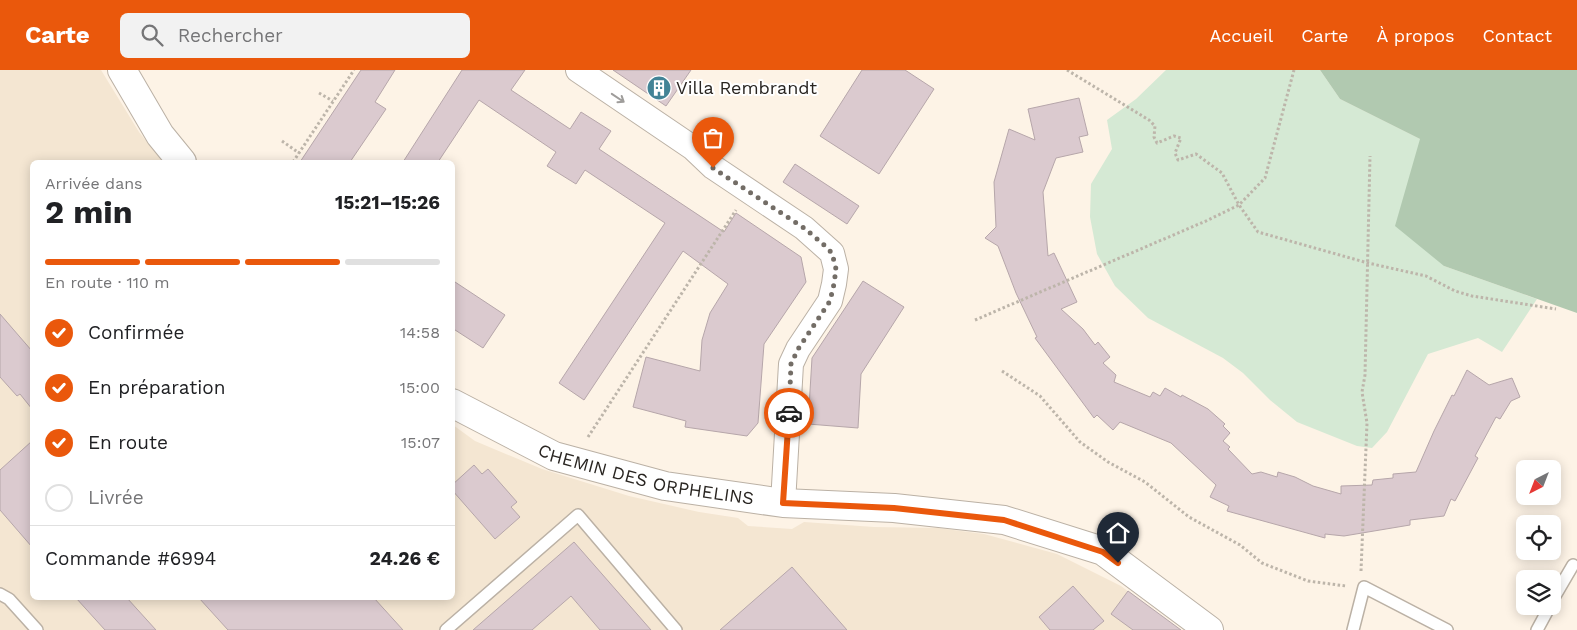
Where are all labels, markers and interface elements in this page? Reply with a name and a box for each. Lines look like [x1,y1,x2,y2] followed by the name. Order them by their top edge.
[120,13,470,58] search box
[25,21,90,49] text: Carte
[138,21,166,49] icon: search
[178,24,283,47] text: Rechercher
[1210,25,1273,46] text: Accueil
[1301,25,1348,46] text: Carte
[1376,25,1454,46] text: À propos
[1482,25,1552,46] text: Contact
[646,75,672,101] building icon: Villa Rembrandt
[676,77,818,98] place label: Villa Rembrandt
[611,93,625,103] one-way arrow
[692,117,734,168] pin
[699,124,727,152] icon: bag
[45,174,143,193] text: Arrivée dans
[335,191,440,214] text: 15:21–15:26
[45,193,133,231] text: 2 min
[45,273,170,292] text: En route · 110 m
[45,319,73,347] icon: check
[88,321,184,344] text: Confirmée
[400,323,440,342] text: 14:58
[45,374,73,402] icon: check
[88,376,225,399] text: En préparation
[400,378,440,397] text: 15:00
[764,388,814,438] courier
[775,399,803,427] icon: car
[45,429,73,457] icon: check
[88,431,168,454] text: En route
[401,433,440,452] text: 15:07
[535,439,755,509] street label: CHEMIN DES ORPHELINS
[1516,460,1561,505] north arrow
[1516,460,1561,615] map controls
[88,486,144,509] text: Livrée
[1097,512,1139,563] pin
[1516,515,1561,560] button: locate
[1104,519,1132,547] icon: home
[45,547,216,570] text: Commande #6994
[369,547,440,570] text: 24.26 €
[1516,570,1561,615] button: layers

